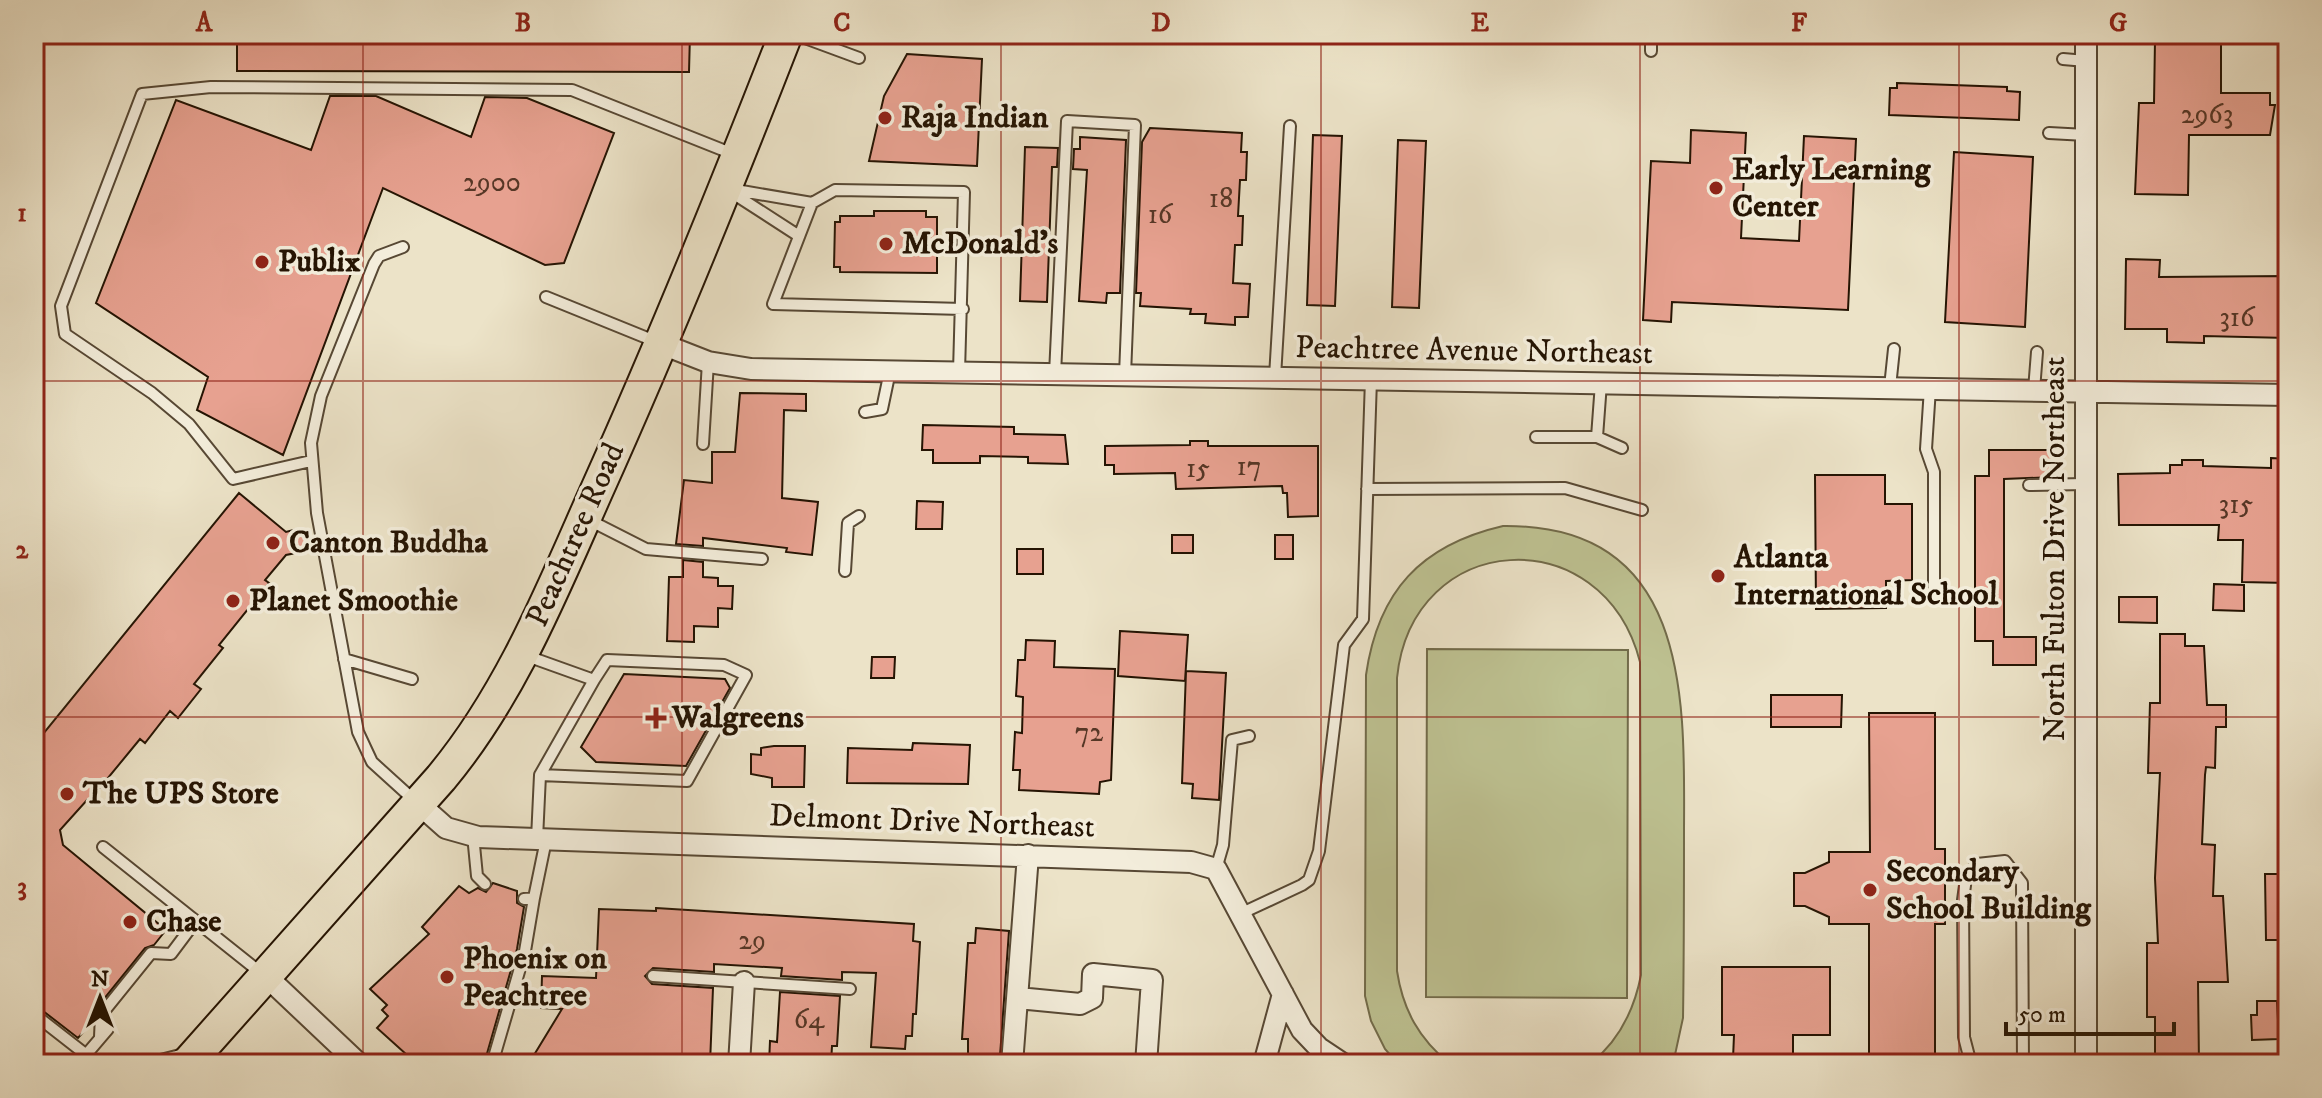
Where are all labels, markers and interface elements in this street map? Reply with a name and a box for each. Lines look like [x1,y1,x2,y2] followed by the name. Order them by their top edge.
[195,7,214,40] text: A
[515,7,531,40] text: B
[833,7,851,40] text: C
[1151,7,1171,40] text: D
[1471,7,1489,40] text: E
[1791,7,1808,40] text: F
[2109,7,2127,40] text: G
[2181,97,2233,132] house number: 2963
[901,98,1049,138] place label: Raja Indian
[876,109,894,127] marker: Raja Indian
[1732,150,1932,227] place label: Early Learning Center
[463,165,521,200] house number: 2900
[1707,179,1725,197] marker: Early Learning Center
[1209,181,1233,216] house number: 18
[17,197,27,230] text: 1
[1148,197,1174,232] house number: 16
[902,224,1059,264] place label: McDonald's
[877,235,895,253] marker: McDonald's
[278,242,361,282] place label: Publix
[253,253,271,271] marker: Publix
[2219,300,2256,335] house number: 316
[1295,328,1653,374] street label: Peachtree Avenue Northeast
[2035,356,2075,742] street label: North Fulton Drive Northeast
[518,437,634,633] street label: Peachtree Road
[1236,449,1262,484] house number: 17
[1186,451,1210,486] house number: 15
[2219,487,2253,522] house number: 315
[289,523,488,563] place label: Canton Buddha
[16,534,30,567] text: 2
[264,534,282,552] marker: Canton Buddha
[1733,538,1999,615] place label: Atlanta International School
[1709,567,1727,585] marker: Atlanta International School
[249,581,458,621] place label: Planet Smoothie
[224,592,242,610] marker: Planet Smoothie
[671,698,804,738] place label: Walgreens
[647,709,665,727] marker: Walgreens
[1075,715,1103,750] house number: 72
[82,774,279,814] place label: The UPS Store
[58,785,76,803] marker: The UPS Store
[769,796,1095,848] street label: Delmont Drive Northeast
[1886,852,2092,929] place label: Secondary School Building
[17,871,27,904] text: 3
[1861,881,1879,899] marker: Secondary School Building
[146,902,222,942] place label: Chase
[121,913,139,931] marker: Chase
[738,923,766,958] house number: 29
[463,939,607,1016] place label: Phoenix on Peachtree
[60,958,140,1038] north arrow
[91,966,109,993] text: N
[438,968,456,986] marker: Phoenix on Peachtree
[2006,986,2174,1036] scale bar
[2018,1000,2066,1030] text: 50 m
[794,1002,825,1037] house number: 64

